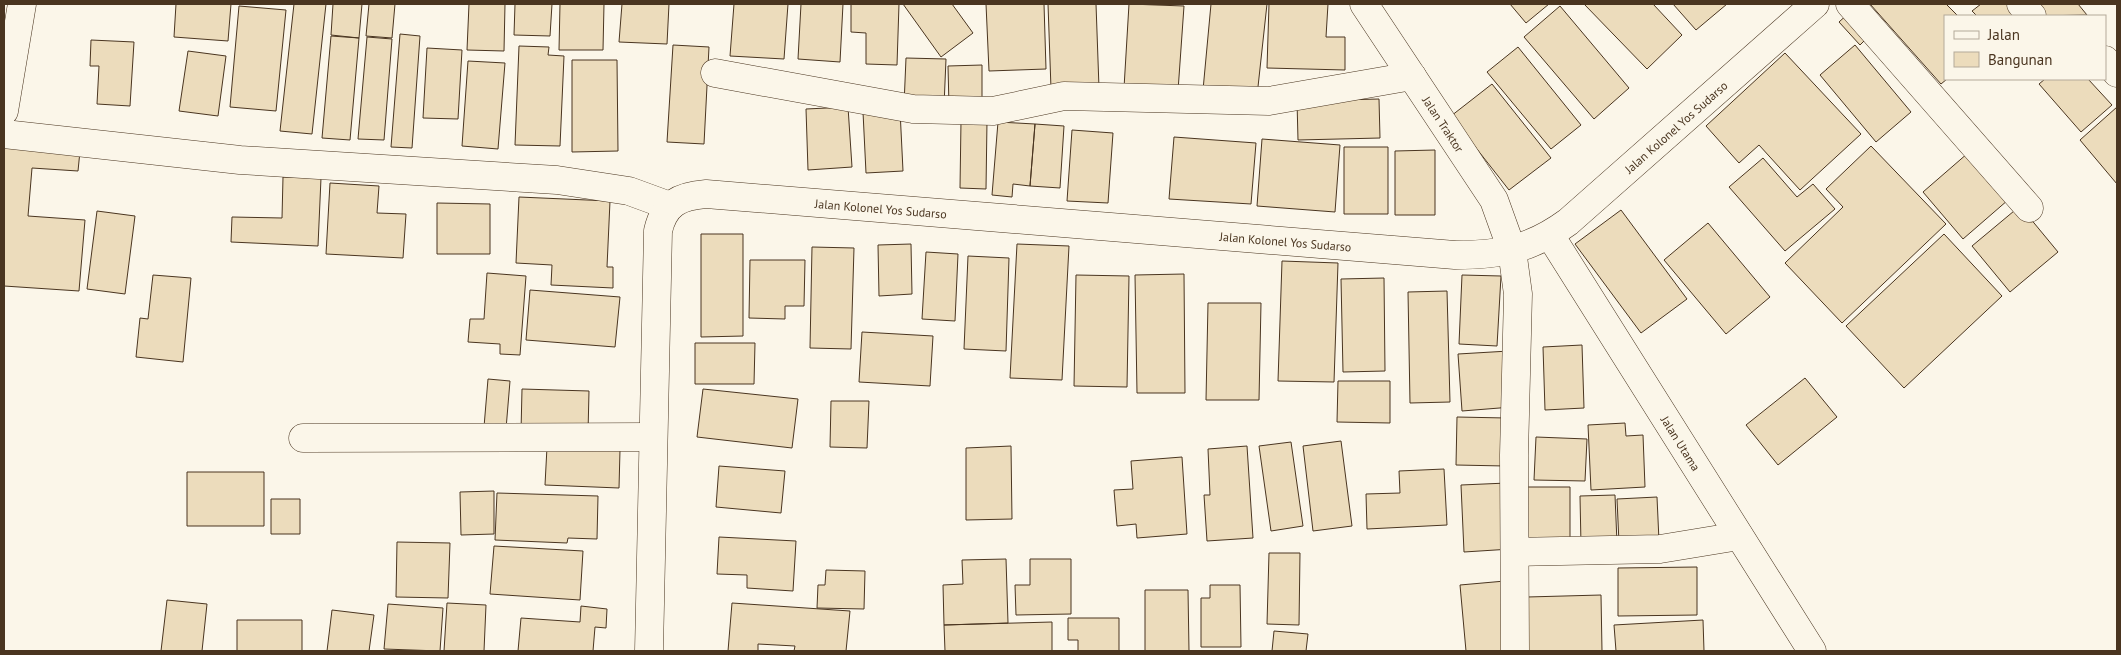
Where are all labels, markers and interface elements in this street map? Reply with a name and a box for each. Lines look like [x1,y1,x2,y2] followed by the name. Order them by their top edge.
[1944,15,2106,80] legend
[1987,25,2020,44] text: Jalan
[1988,50,2052,69] text: Bangunan
[1621,77,1730,177] street label: Jalan Kolonel Yos Sudarso
[1419,92,1468,155] street label: Jalan Traktor
[813,195,947,221] street label: Jalan Kolonel Yos Sudarso
[1218,228,1352,254] street label: Jalan Kolonel Yos Sudarso
[1658,412,1704,474] street label: Jalan Utama

